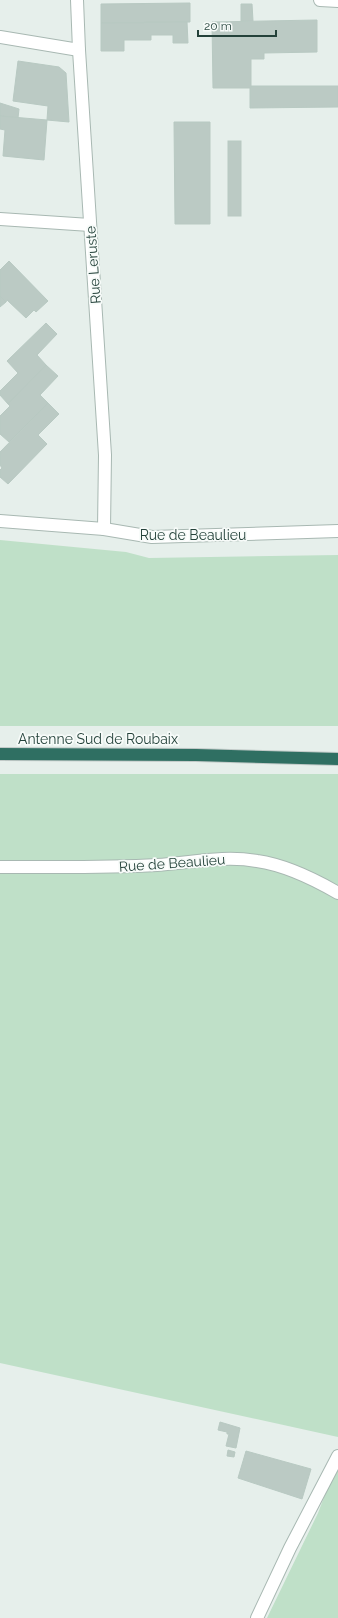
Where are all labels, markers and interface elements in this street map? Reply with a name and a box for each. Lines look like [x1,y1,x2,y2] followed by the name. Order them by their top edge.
[198,12,276,38] scale bar
[204,19,232,33] text: 20 m
[82,225,104,305] street label: Rue Leruste
[140,527,246,543] street label: Rue de Beaulieu
[18,731,178,747] street label: Antenne Sud de Roubaix
[118,851,226,875] street label: Rue de Beaulieu

